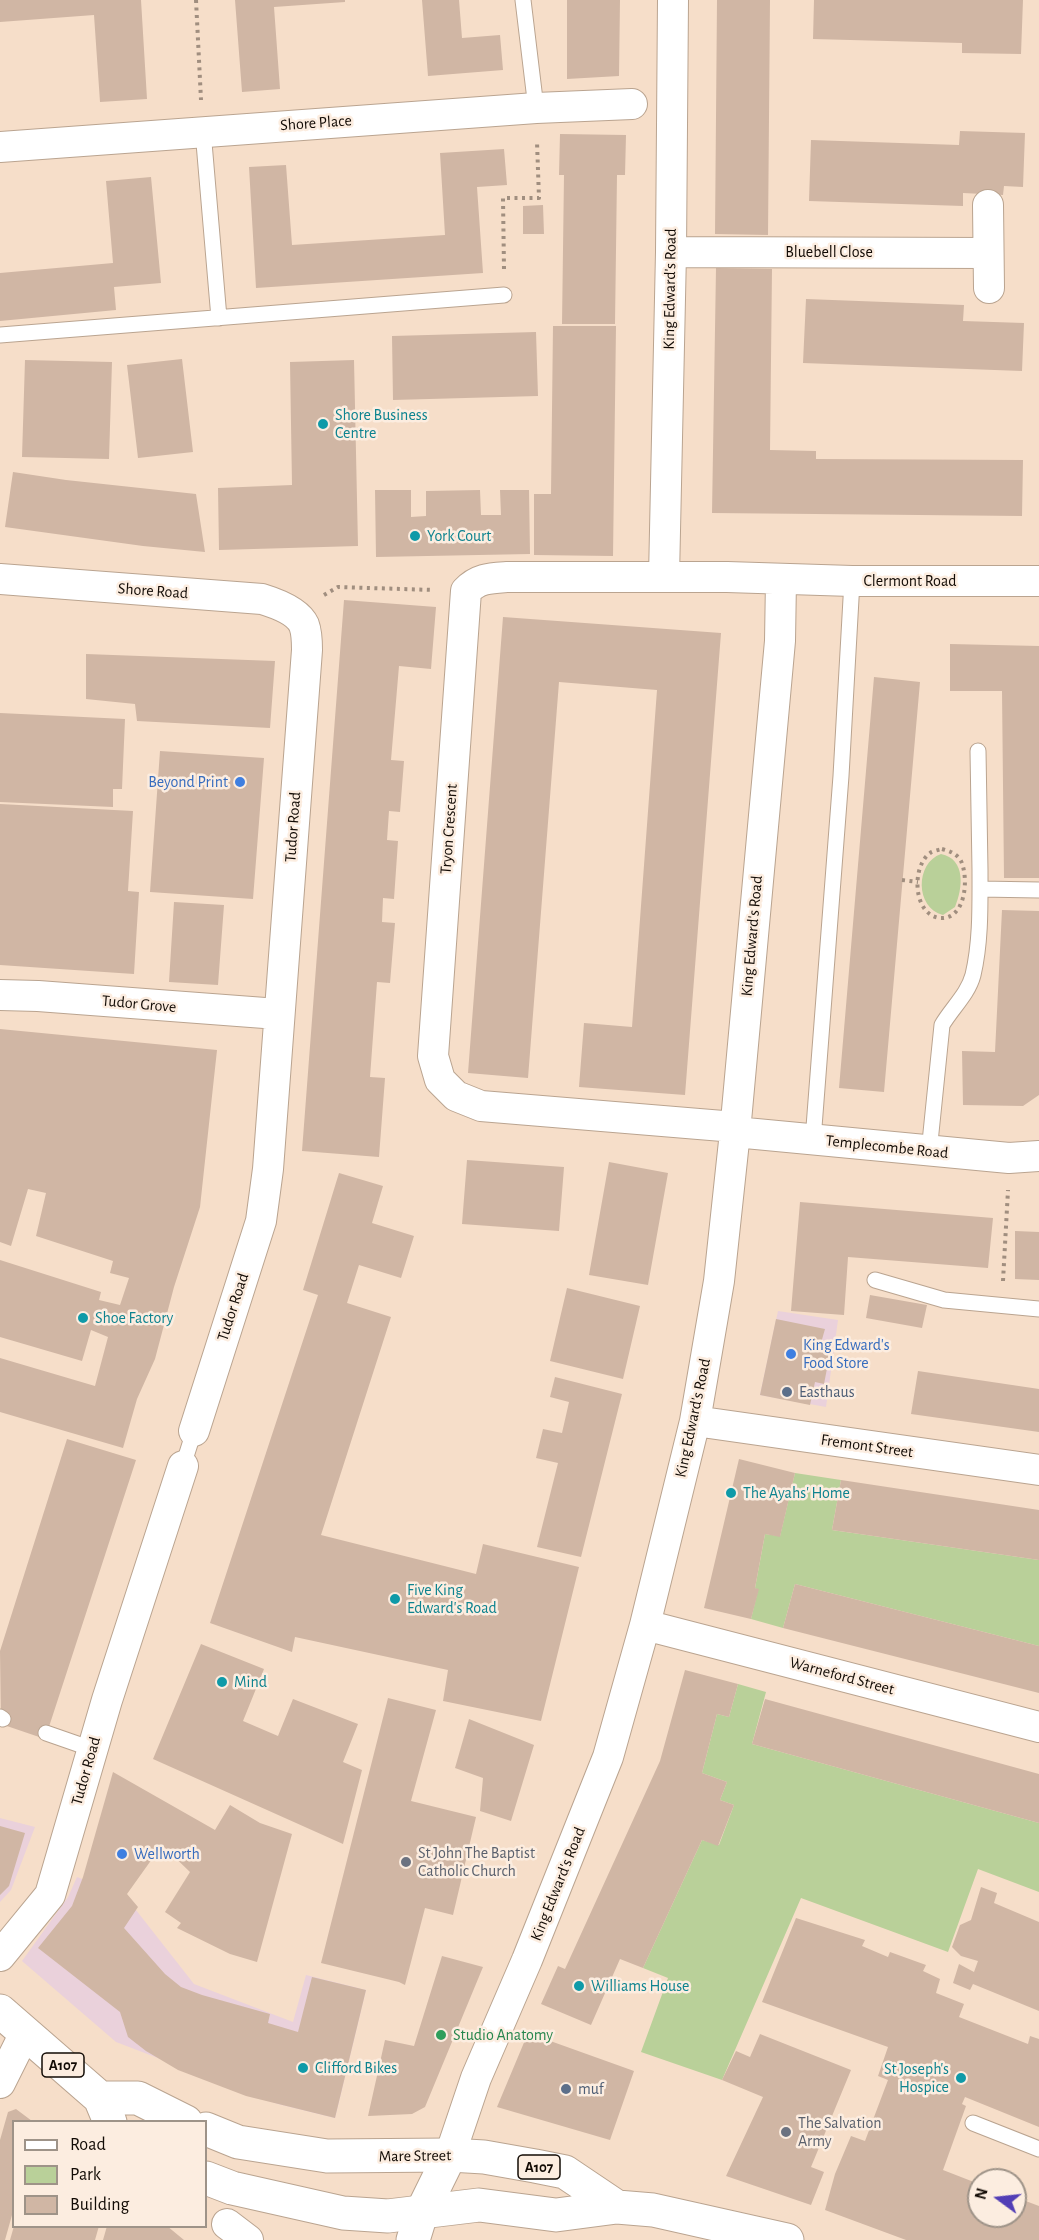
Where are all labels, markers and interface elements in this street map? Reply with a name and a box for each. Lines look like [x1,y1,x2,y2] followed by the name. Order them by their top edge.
[280,111,352,135] street label: Shore Place
[659,228,681,350] street label: King Edward's Road
[785,242,873,262] street label: Bluebell Close
[335,405,428,443] place label: Shore Business Centre
[316,417,330,431] marker: Shore Business Centre
[427,526,491,546] place label: York Court
[408,529,422,543] marker: York Court
[863,571,957,591] street label: Clermont Road
[117,579,189,603] street label: Shore Road
[148,772,228,792] place label: Beyond Print
[233,775,247,789] marker: Beyond Print
[436,783,462,875] street label: Tryon Crescent
[281,791,305,863] street label: Tudor Road
[737,875,767,997] street label: King Edward's Road
[101,991,177,1017] street label: Tudor Grove
[825,1131,949,1163] street label: Templecombe Road
[213,1271,253,1343] street label: Tudor Road
[95,1308,173,1328] place label: Shoe Factory
[76,1311,90,1325] marker: Shoe Factory
[803,1335,890,1373] place label: King Edward's Food Store
[784,1347,798,1361] marker: King Edward's Food Store
[671,1357,715,1479] street label: King Edward's Road
[799,1382,855,1402] place label: Easthaus
[780,1385,794,1399] marker: Easthaus
[820,1430,914,1462] street label: Fremont Street
[743,1483,850,1503] place label: The Ayahs' Home
[724,1486,738,1500] marker: The Ayahs' Home
[407,1580,497,1618] place label: Five King Edward's Road
[388,1592,402,1606] marker: Five King Edward's Road
[788,1653,896,1699] street label: Warneford Street
[234,1672,267,1692] place label: Mind
[215,1675,229,1689] marker: Mind
[67,1735,105,1807] street label: Tudor Road
[526,1824,590,1944] street label: King Edward's Road
[418,1843,535,1881] place label: St John The Baptist Catholic Church
[134,1844,200,1864] place label: Wellworth
[115,1847,129,1861] marker: Wellworth
[399,1855,413,1869] marker: St John The Baptist Catholic Church
[591,1976,689,1996] place label: Williams House
[572,1979,586,1993] marker: Williams House
[453,2025,553,2045] place label: Studio Anatomy
[434,2028,448,2042] marker: Studio Anatomy
[42,2053,84,2077] road number: A107
[315,2058,397,2078] place label: Clifford Bikes
[884,2059,949,2097] place label: St Joseph's Hospice
[296,2061,310,2075] marker: Clifford Bikes
[954,2071,968,2085] marker: St Joseph's Hospice
[578,2079,604,2099] place label: muf
[559,2082,573,2096] marker: muf
[798,2113,881,2151] place label: The Salvation Army
[12,2120,207,2228] legend
[779,2125,793,2139] marker: The Salvation Army
[70,2136,106,2154] text: Road
[379,2146,451,2166] street label: Mare Street
[518,2155,560,2179] road number: A107
[70,2166,101,2184] text: Park
[967,2168,1027,2228] north arrow
[972,2186,991,2201] text: N
[70,2196,129,2214] text: Building

